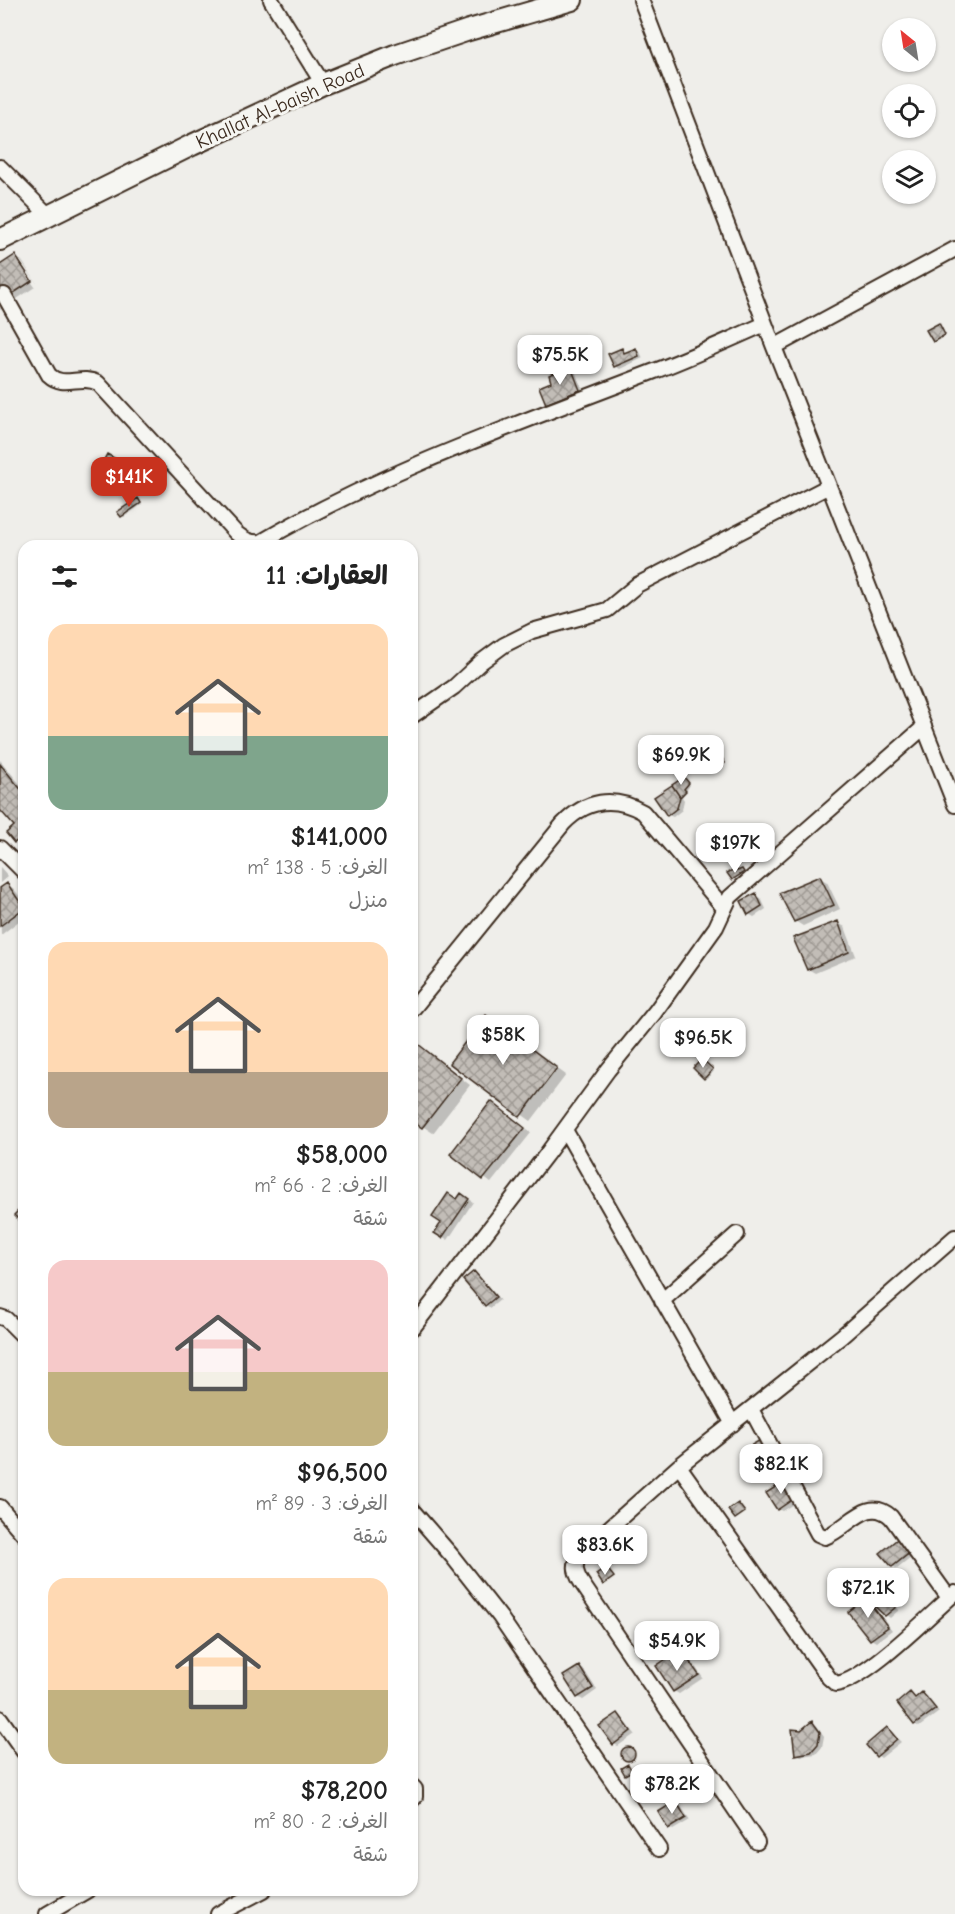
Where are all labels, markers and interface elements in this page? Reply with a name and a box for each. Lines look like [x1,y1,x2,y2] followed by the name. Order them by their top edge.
[882,18,936,72] north arrow
[882,18,936,204] map controls
[192,58,368,154] street label: Khallat Al-baish Road
[882,84,936,138] button: locate
[882,150,936,204] button: layers
[511,335,609,386] pin: $75.5K
[531,343,589,366] text: $75.5K
[87,457,171,508] pin: $141K
[105,465,153,488] text: $141K
[48,560,81,593] icon: filters
[266,561,388,591] text: العقارات: 11
[164,663,272,771] icon: home
[632,735,730,786] pin: $69.9K
[652,743,710,766] text: $69.9K
[290,822,388,852] text: $141,000
[693,823,777,874] pin: $197K
[710,831,760,854] text: $197K
[247,856,388,879] text: الغرف: 5 · 138 m²
[349,889,388,912] text: منزل
[164,981,272,1089] icon: home
[467,1015,539,1066] pin: $58K
[654,1018,752,1069] pin: $96.5K
[481,1023,525,1046] text: $58K
[674,1026,732,1049] text: $96.5K
[296,1140,388,1170] text: $58,000
[254,1174,388,1197] text: الغرف: 2 · 66 m²
[353,1207,388,1230] text: شقة
[164,1299,272,1407] icon: home
[732,1444,830,1495] pin: $82.1K
[754,1452,808,1475] text: $82.1K
[297,1458,388,1488] text: $96,500
[255,1492,388,1515] text: الغرف: 3 · 89 m²
[353,1525,388,1548] text: شقة
[556,1525,654,1576] pin: $83.6K
[576,1533,634,1556] text: $83.6K
[819,1568,917,1619] pin: $72.1K
[841,1576,895,1599] text: $72.1K
[164,1617,272,1725] icon: home
[628,1621,726,1672] pin: $54.9K
[648,1629,706,1652] text: $54.9K
[623,1764,721,1815] pin: $78.2K
[644,1772,700,1795] text: $78.2K
[300,1776,388,1806] text: $78,200
[254,1810,388,1833] text: الغرف: 2 · 80 m²
[353,1843,388,1866] text: شقة

